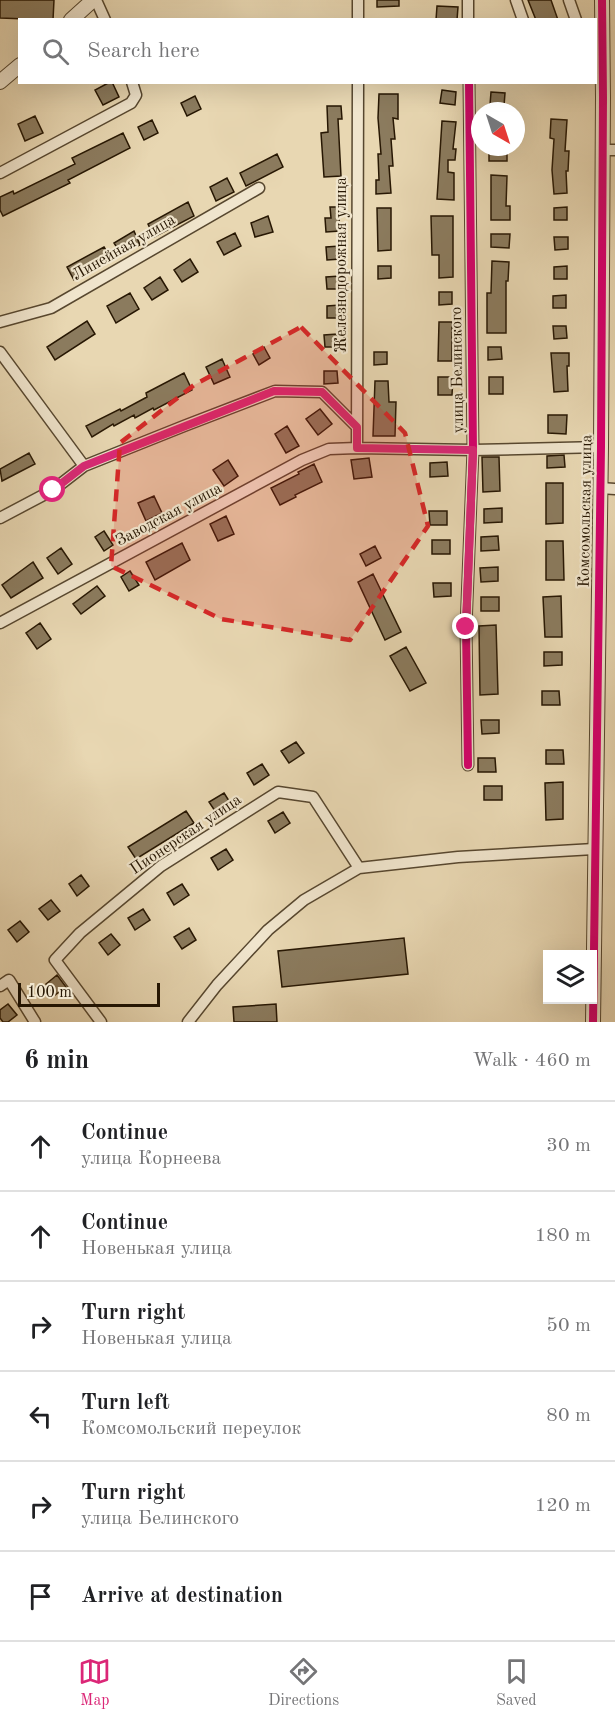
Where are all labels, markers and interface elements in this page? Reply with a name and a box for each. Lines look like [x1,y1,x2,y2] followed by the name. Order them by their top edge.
[18,18,597,84] search box
[39,35,72,68] icon: search
[87,40,200,62] text: Search here
[471,102,525,156] north arrow
[334,177,350,353] street label: Железнодорожная улица
[70,212,178,284] street label: Линейная улица
[449,307,467,433] street label: улица Белинского
[577,434,595,588] street label: Комсомольская улица
[39,476,65,502] route start
[113,480,225,550] street label: Заводская улица
[452,613,478,639] route end
[128,792,245,878] street label: Пионерская улица
[543,950,597,1004] map controls
[543,950,597,1004] button: layers
[18,980,160,1007] scale bar
[27,985,72,1001] text: 100 m
[24,1048,89,1074] text: 6 min
[472,1051,591,1071] text: Walk · 460 m
[81,1122,168,1144] text: Continue
[24,1130,57,1163] icon: ahead
[546,1136,591,1156] text: 30 m
[81,1149,221,1169] text: улица Корнеева
[81,1212,168,1234] text: Continue
[24,1220,57,1253] icon: ahead
[535,1226,591,1246] text: 180 m
[81,1239,232,1259] text: Новенькая улица
[81,1302,185,1324] text: Turn right
[24,1310,57,1343] icon: right
[546,1316,591,1336] text: 50 m
[81,1329,232,1349] text: Новенькая улица
[81,1392,170,1414] text: Turn left
[24,1400,57,1433] icon: left
[546,1406,591,1426] text: 80 m
[81,1419,302,1439] text: Комсомольский переулок
[81,1482,185,1504] text: Turn right
[24,1490,57,1523] icon: right
[535,1496,591,1516] text: 120 m
[81,1509,239,1529] text: улица Белинского
[24,1580,57,1613] icon: arrive
[81,1585,283,1607] text: Arrive at destination
[78,1655,111,1711] tab: Map
[268,1655,339,1711] tab: Directions
[496,1655,537,1711] tab: Saved

